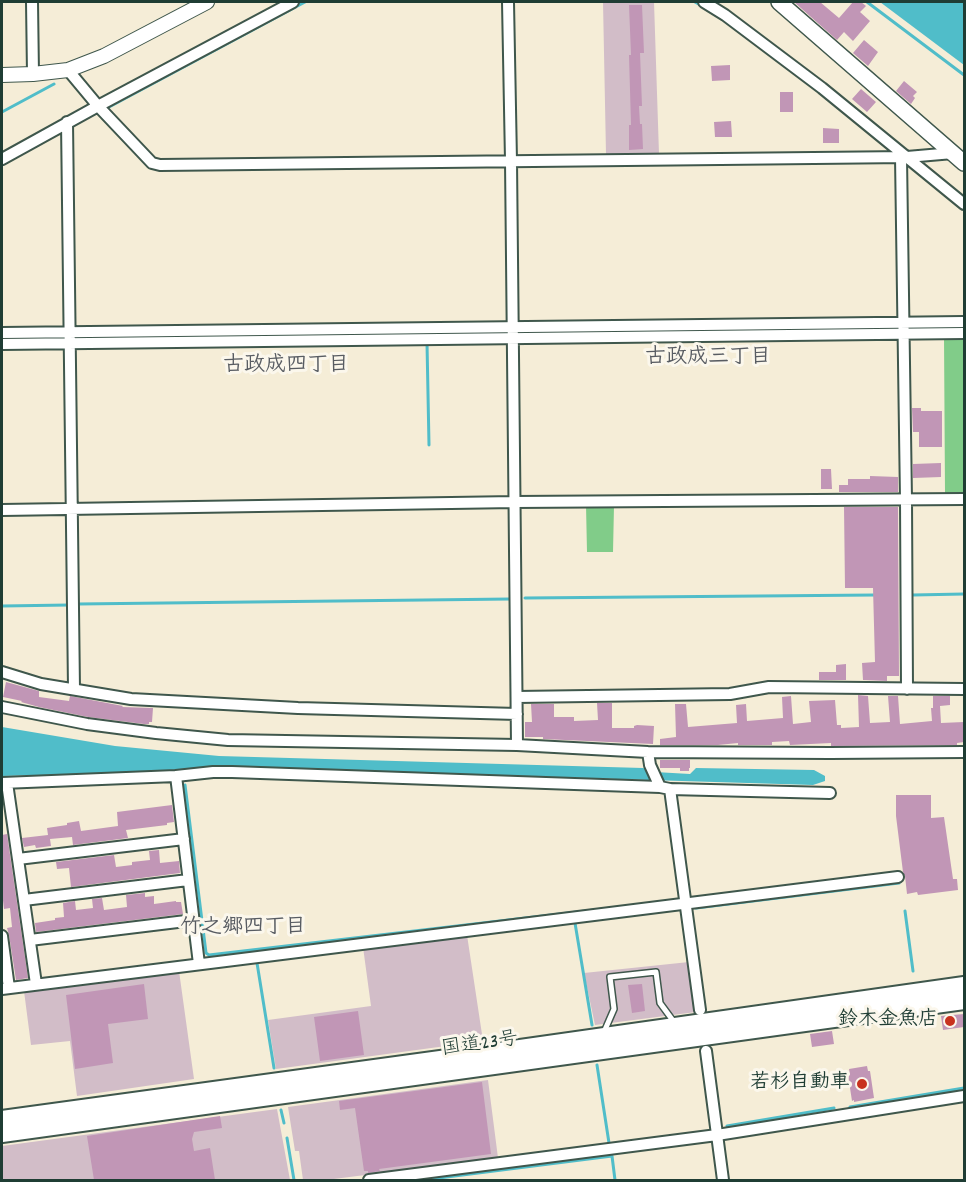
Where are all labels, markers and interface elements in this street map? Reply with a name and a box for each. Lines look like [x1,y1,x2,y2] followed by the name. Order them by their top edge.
[645,346,771,372] district label: 古政成三丁目
[223,354,349,380] district label: 古政成四丁目
[180,916,306,942] district label: 竹之郷四丁目
[838,1009,938,1033] place label: 鈴木金魚店
[943,1014,957,1028] marker: 鈴木金魚店
[440,1029,520,1063] street label: 国道23号
[750,1072,850,1096] place label: 若杉自動車
[855,1077,869,1091] marker: 若杉自動車

